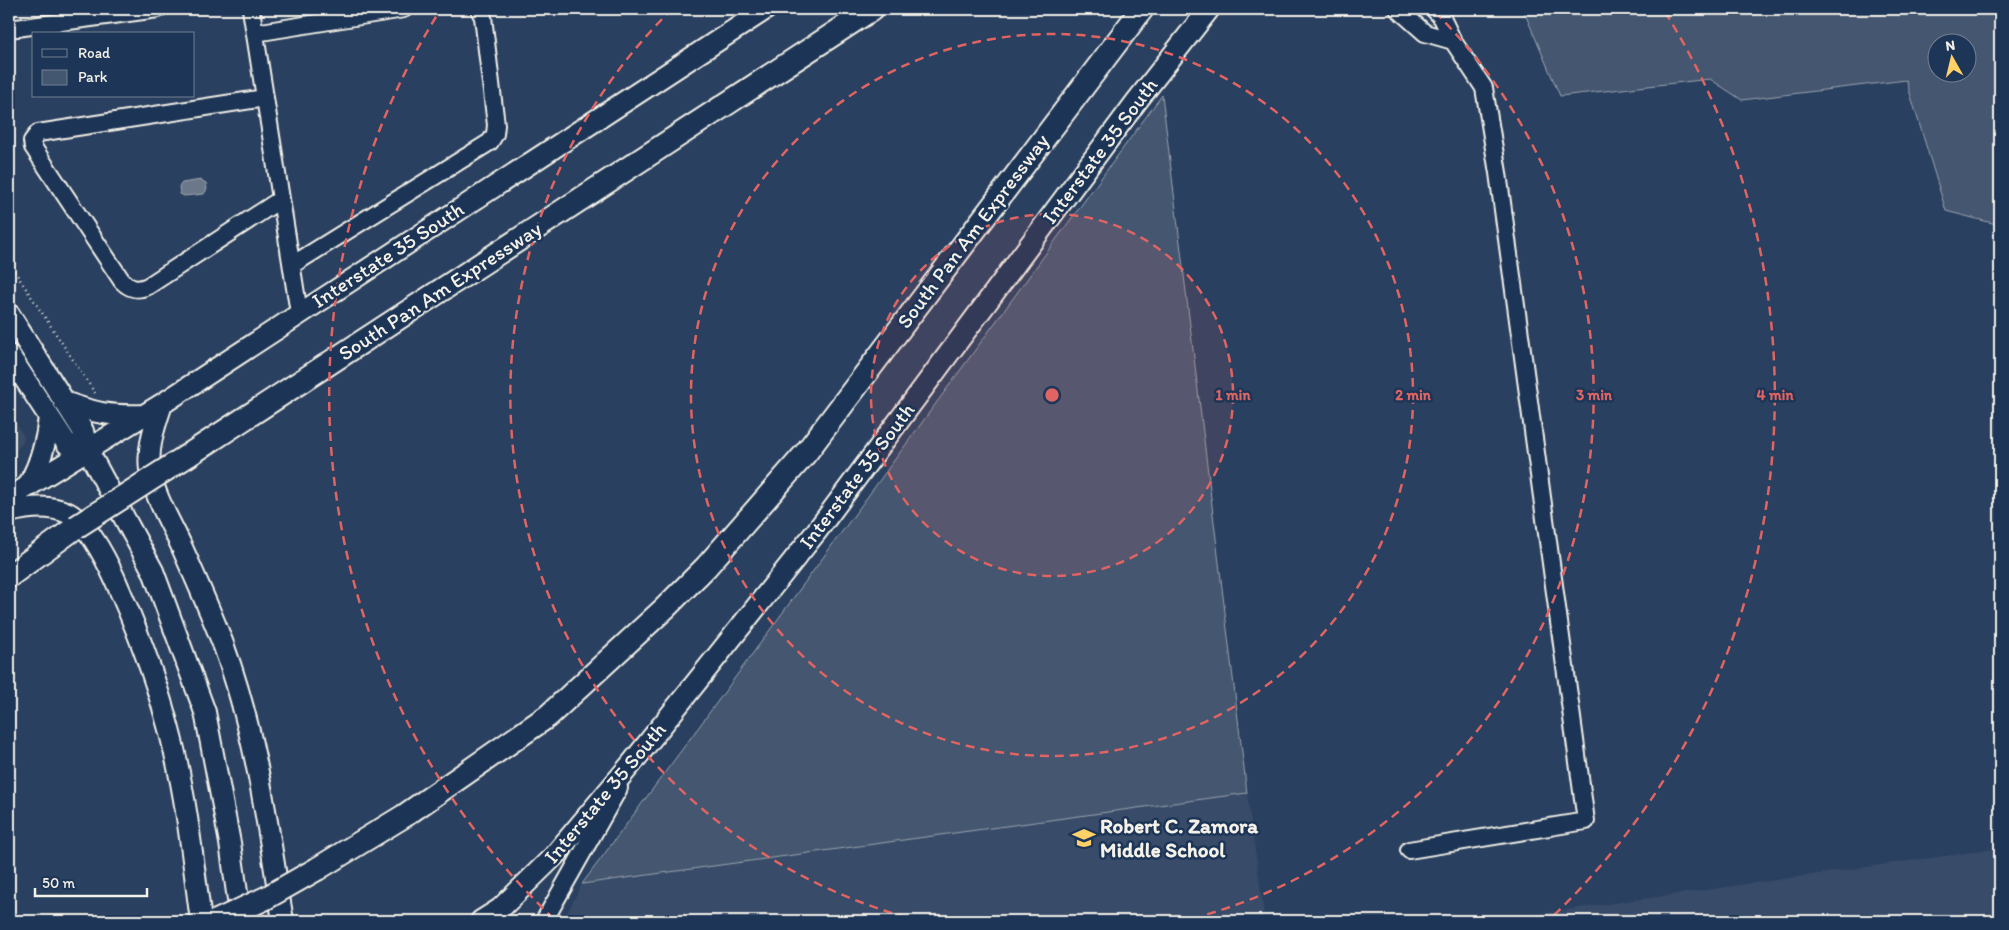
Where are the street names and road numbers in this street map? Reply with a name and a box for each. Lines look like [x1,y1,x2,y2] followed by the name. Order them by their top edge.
[1037,73,1163,229] street label: Interstate 35 South
[891,128,1054,333] street label: South Pan Am Expressway
[307,196,469,313] street label: Interstate 35 South
[333,215,546,366] street label: South Pan Am Expressway
[794,398,920,554] street label: Interstate 35 South
[538,717,671,868] street label: Interstate 35 South

